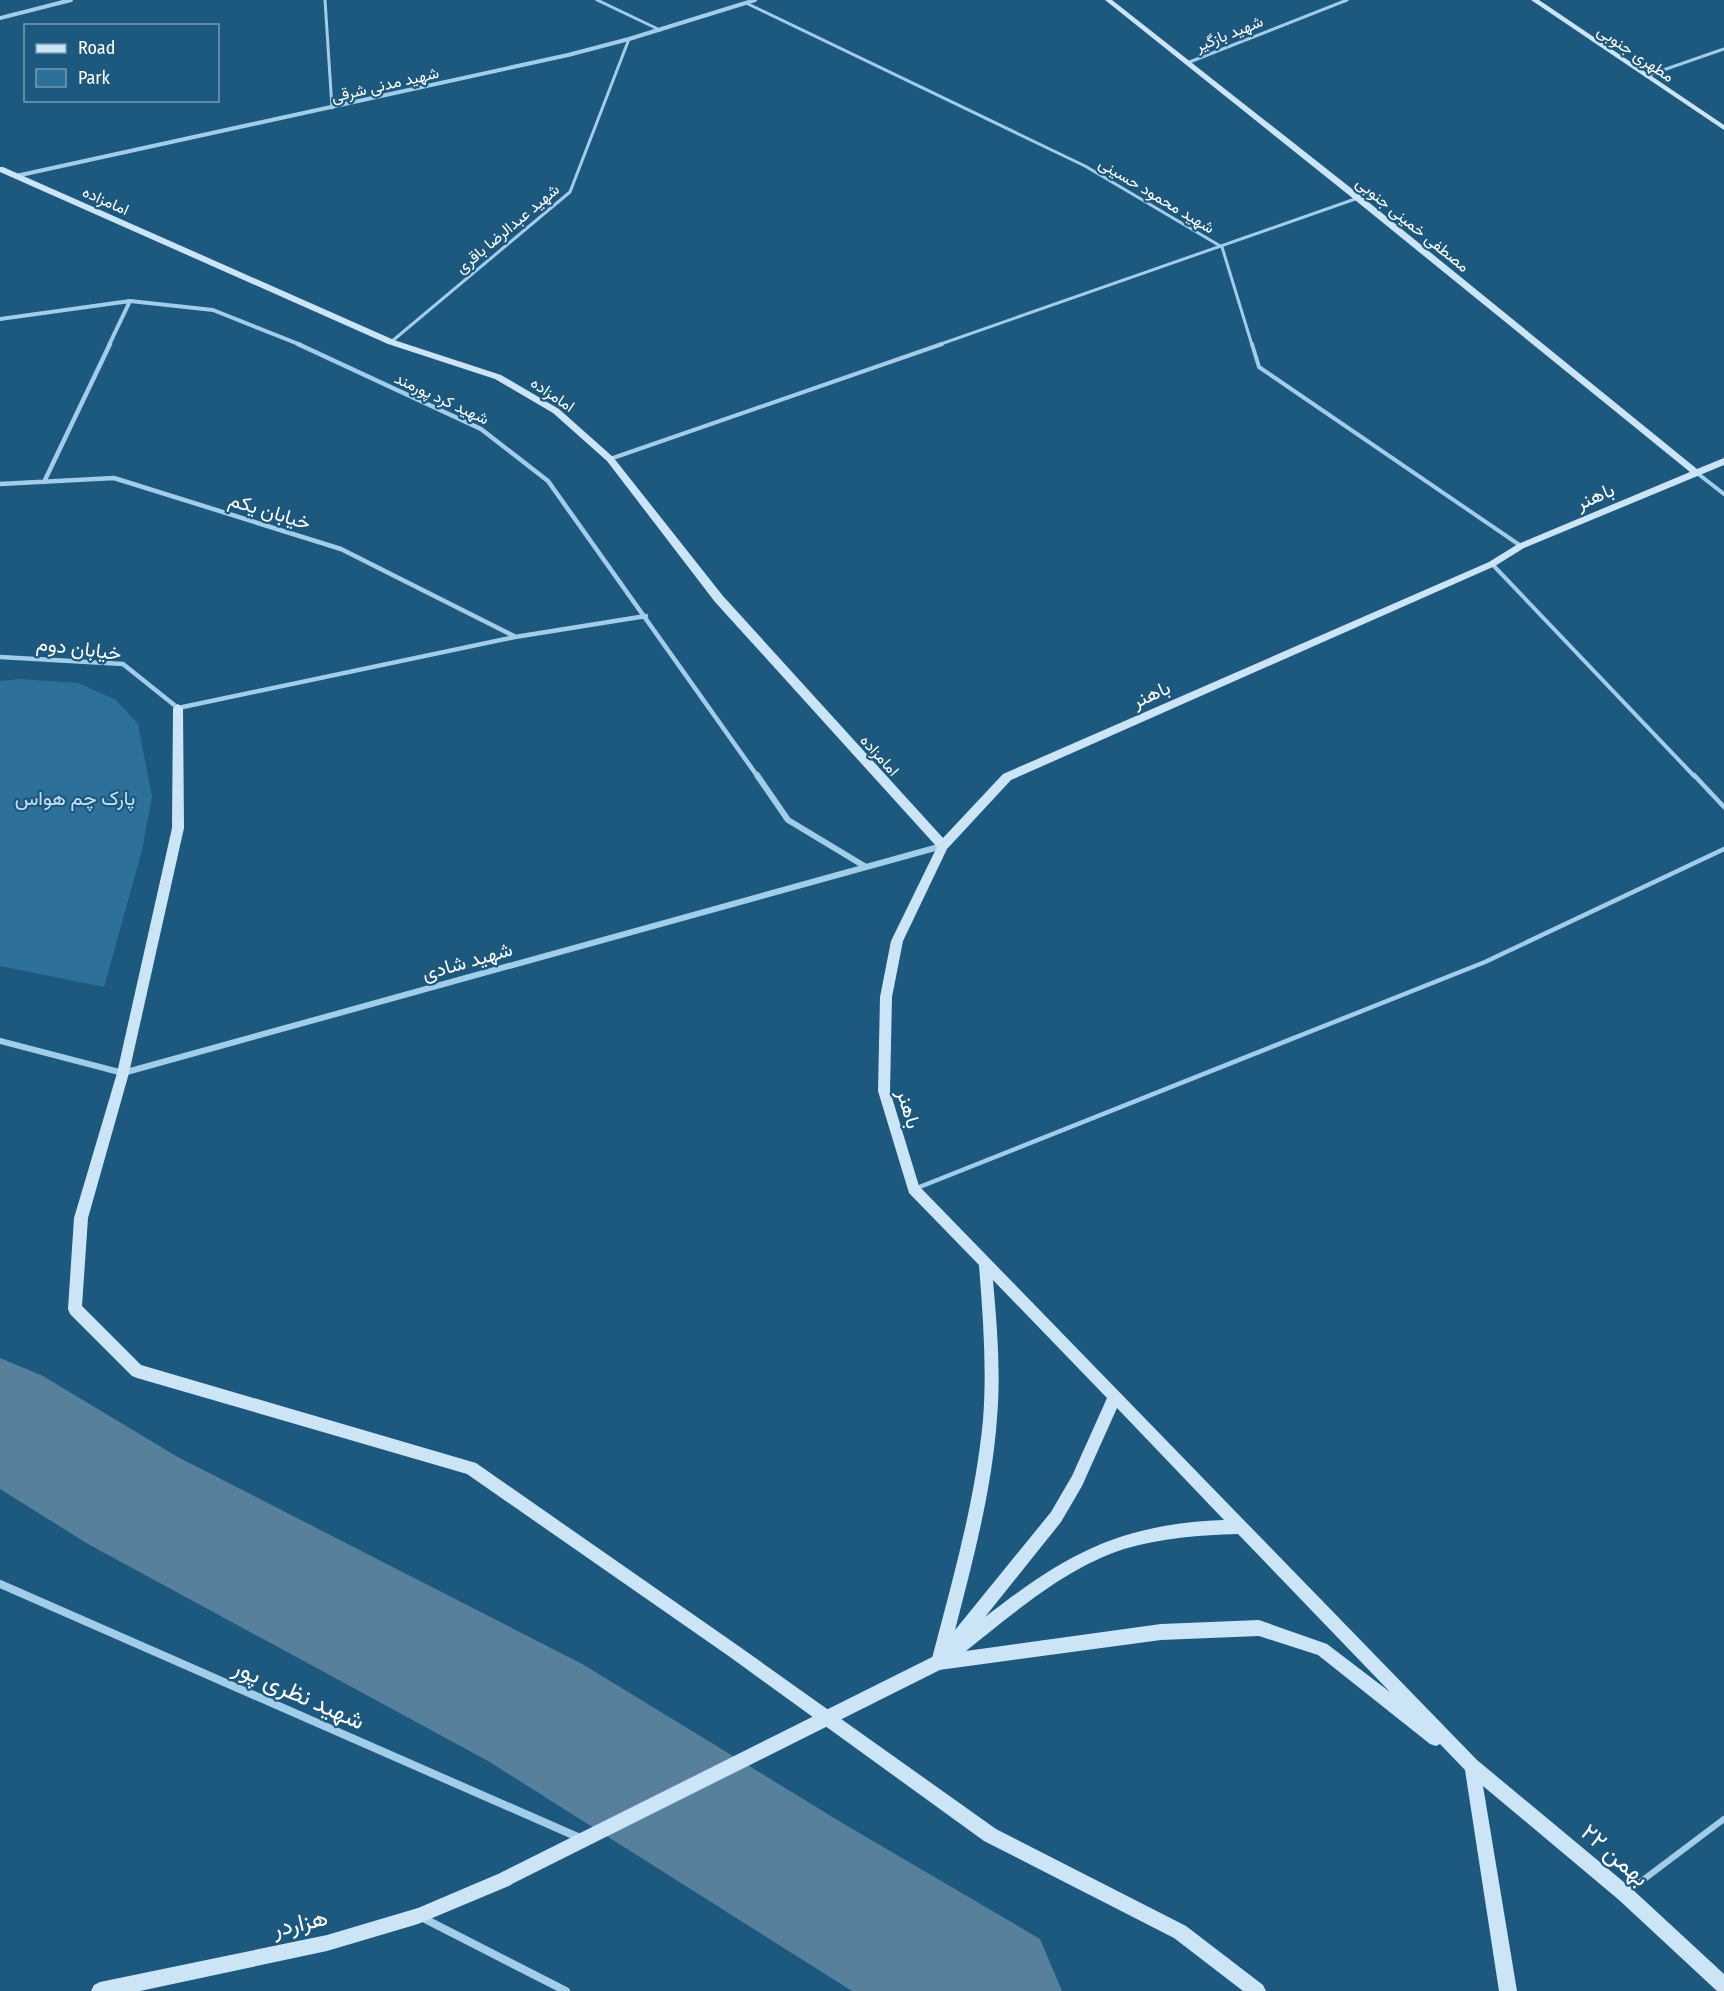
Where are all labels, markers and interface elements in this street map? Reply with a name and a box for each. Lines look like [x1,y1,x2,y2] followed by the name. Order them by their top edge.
[1192,11,1266,57] street label: شهید بازگیر
[1593,21,1678,87] street label: مطهری جنوبی
[24,24,219,102] legend
[78,37,115,59] text: Road
[329,63,441,107] street label: شهید مدنی شرقی
[78,67,111,89] text: Park
[1095,153,1218,238] street label: شهید محمود حسینی
[1352,173,1473,277] street label: مصطفی خمینی جنوبی
[452,180,564,278] street label: شهید عبدالرضا باقری
[79,182,132,220] street label: امامزاده
[391,368,492,430] street label: شهید کرد پورمند
[527,373,578,417] street label: امامزاده
[1571,477,1618,516] street label: باهنر
[226,487,314,536] street label: خیابان یکم
[35,631,123,666] street label: خیابان دوم
[1127,675,1174,714] street label: باهنر
[855,731,903,781] street label: امامزاده
[15,786,135,812] park label: پارک چم هواس
[419,937,515,986] street label: شهید شادی
[891,1086,926,1132] street label: باهنر
[227,1652,369,1737] street label: شهید نظری پور
[1575,1818,1655,1893] street label: ۲۲ بهمن
[269,1903,331,1944] street label: هزاردر

